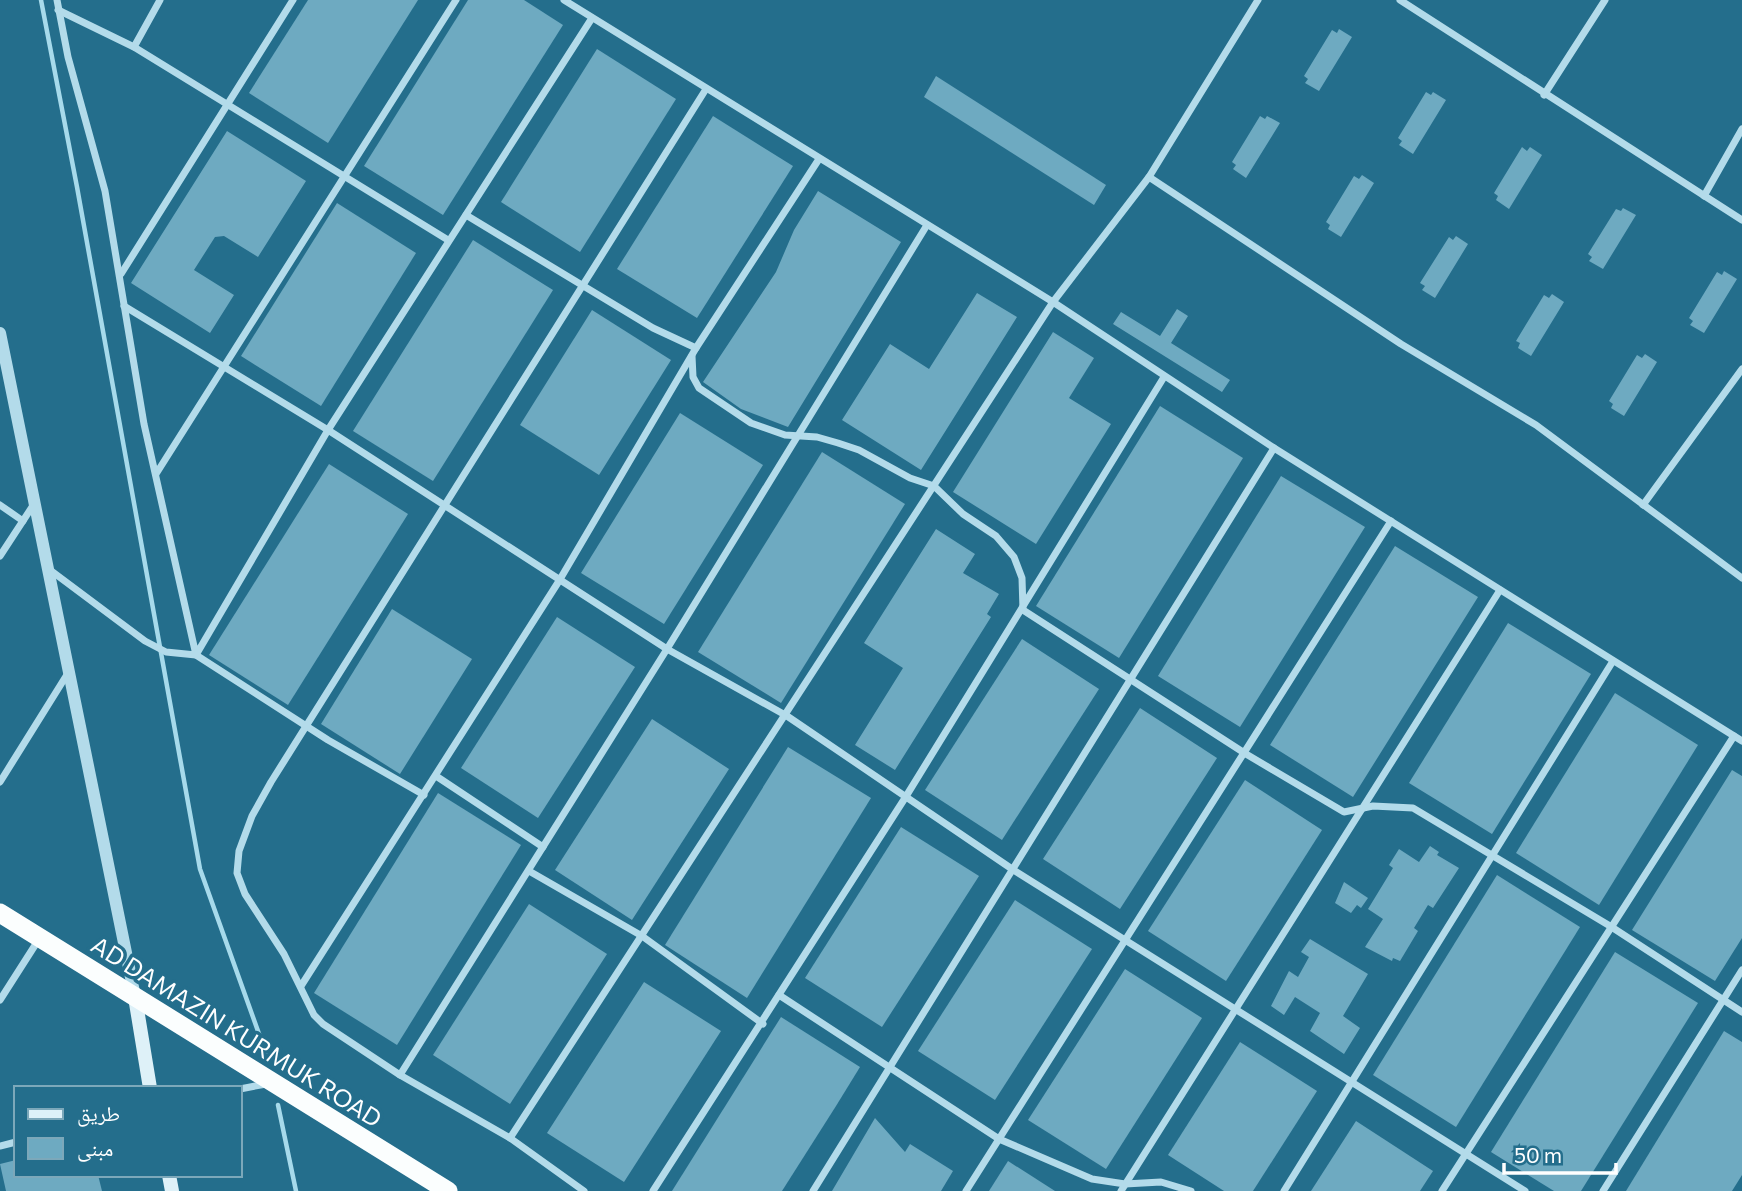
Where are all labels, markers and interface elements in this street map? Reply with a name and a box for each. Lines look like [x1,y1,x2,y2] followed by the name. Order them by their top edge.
[86,929,388,1133] street label: AD DAMAZIN KURMUK ROAD
[14,1086,242,1177] legend
[77,1100,120,1127] text: طريق
[1504,1132,1616,1176] scale bar
[77,1135,113,1162] text: مبنى
[1514,1142,1562,1167] text: 50 m

